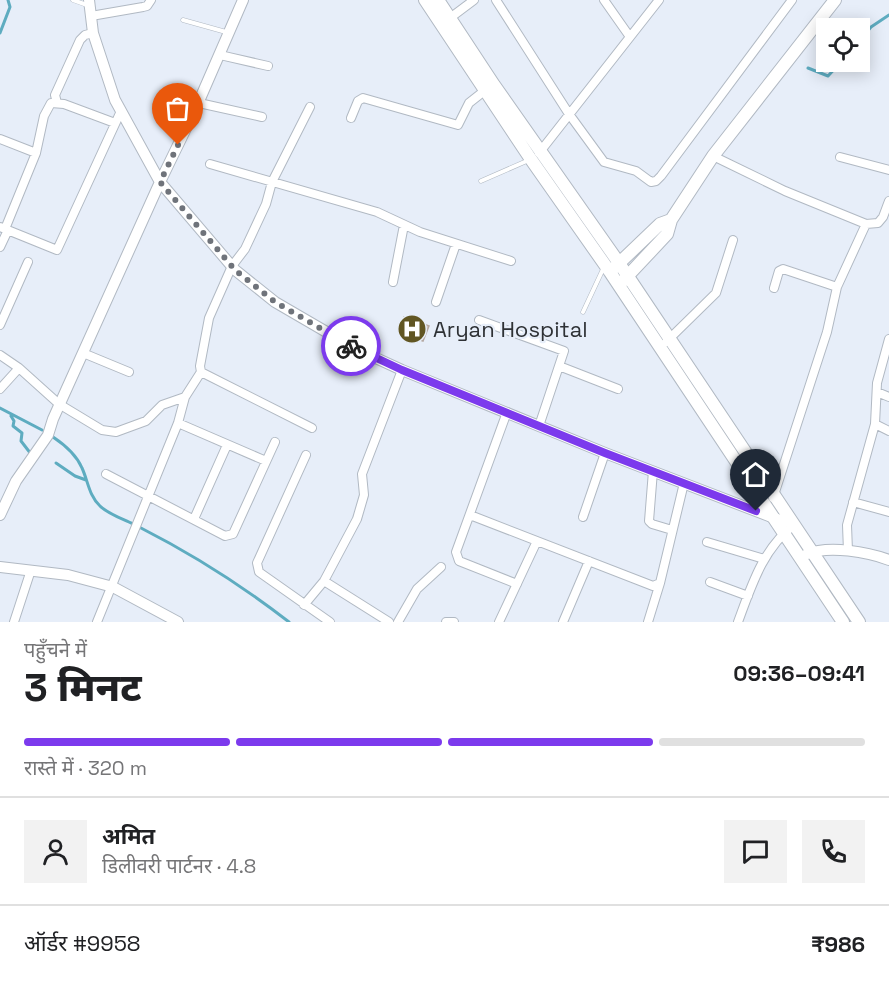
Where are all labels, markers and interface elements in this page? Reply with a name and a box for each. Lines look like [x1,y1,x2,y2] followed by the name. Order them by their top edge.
[816,18,870,72] map controls
[816,18,870,72] button: locate
[152,83,203,145] pin
[161,92,194,125] icon: bag
[396,313,428,345] hospital icon: Aryan Hospital
[433,315,588,343] place label: Aryan Hospital
[321,316,381,376] courier
[335,330,368,363] icon: bike
[730,449,781,511] pin
[739,458,772,491] icon: home
[24,637,87,663] text: पहुँचने में
[733,659,865,687] text: 09:36–09:41
[24,663,142,712] text: 3 मिनट
[24,755,147,781] text: रास्ते में · 320 m
[24,820,87,883] button: person
[724,820,787,883] button: chat
[802,820,865,883] button: phone
[102,822,155,850] text: अमित
[102,853,256,879] text: डिलीवरी पार्टनर · 4.8
[24,929,141,957] text: ऑर्डर #9958
[811,930,865,958] text: ₹986

